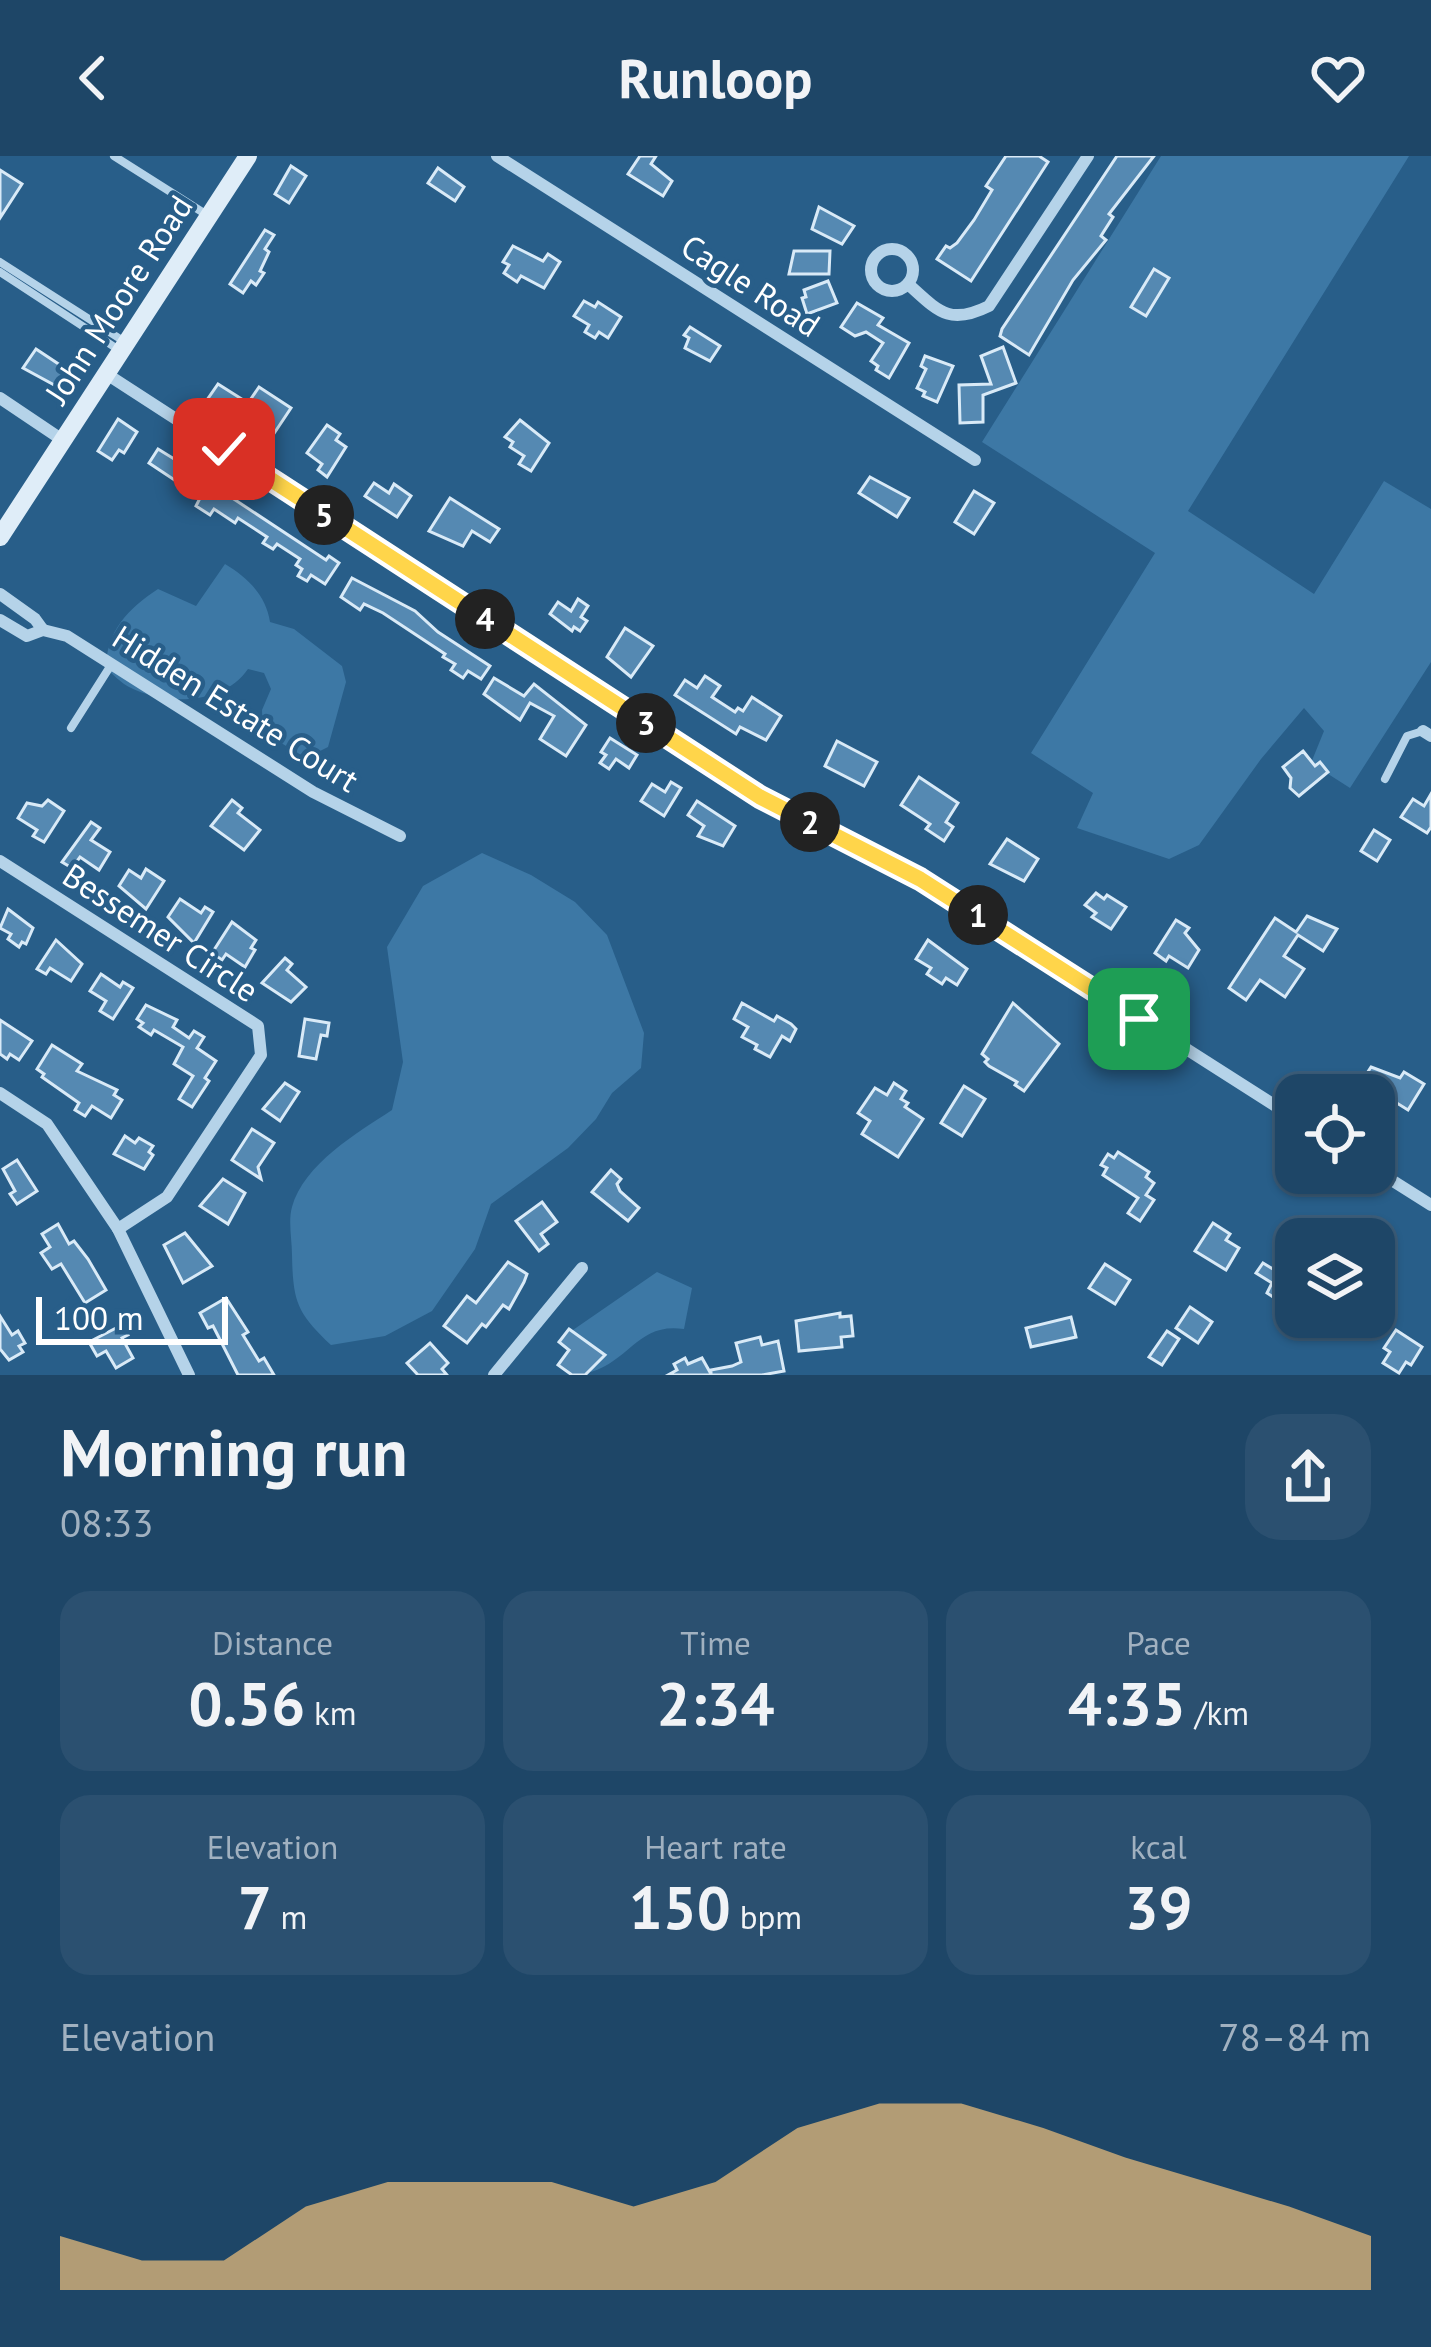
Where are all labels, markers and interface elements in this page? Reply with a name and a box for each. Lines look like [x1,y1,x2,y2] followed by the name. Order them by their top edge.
[618,43,813,113] text: Runloop
[60,45,126,111] icon: back
[1305,45,1371,111] icon: heart
[33,187,201,413] street label: John Moore Road
[673,224,829,346] street label: Cagle Road
[173,398,275,500] pin
[191,416,257,482] icon: check
[294,485,354,545] pin: 5
[315,493,333,536] text: 5
[455,589,515,649] pin: 4
[476,597,494,640] text: 4
[105,615,367,801] street label: Hidden Estate Court
[616,693,676,753] pin: 3
[637,701,655,744] text: 3
[780,792,840,852] pin: 2
[801,800,819,843] text: 2
[55,853,267,1011] street label: Bessemer Circle
[948,885,1008,945] pin: 1
[969,893,987,936] text: 1
[1088,968,1190,1070] pin
[1106,986,1172,1052] icon: arrive
[1275,1074,1395,1338] map controls
[1275,1074,1395,1194] button: locate
[1275,1218,1395,1338] button: layers
[36,1291,228,1344] scale bar
[54,1296,144,1339] text: 100 m
[60,1409,408,1494] text: Morning run
[1245,1414,1371,1540] button: share
[60,1497,154,1548] text: 08:33
[212,1621,333,1664] text: Distance
[680,1621,751,1664] text: Time
[1126,1621,1191,1664] text: Pace
[188,1664,305,1742] text: 0.56
[656,1664,775,1742] text: 2:34
[1068,1664,1186,1742] text: 4:35
[305,1691,357,1734] text: km
[1186,1691,1249,1734] text: /km
[207,1825,338,1868] text: Elevation
[644,1825,787,1868] text: Heart rate
[1130,1825,1187,1868] text: kcal
[238,1868,272,1946] text: 7
[629,1868,731,1946] text: 150
[1124,1868,1193,1946] text: 39
[272,1895,307,1938] text: m
[731,1895,802,1938] text: bpm
[60,2011,215,2062] text: Elevation
[1218,2011,1371,2062] text: 78–84 m

